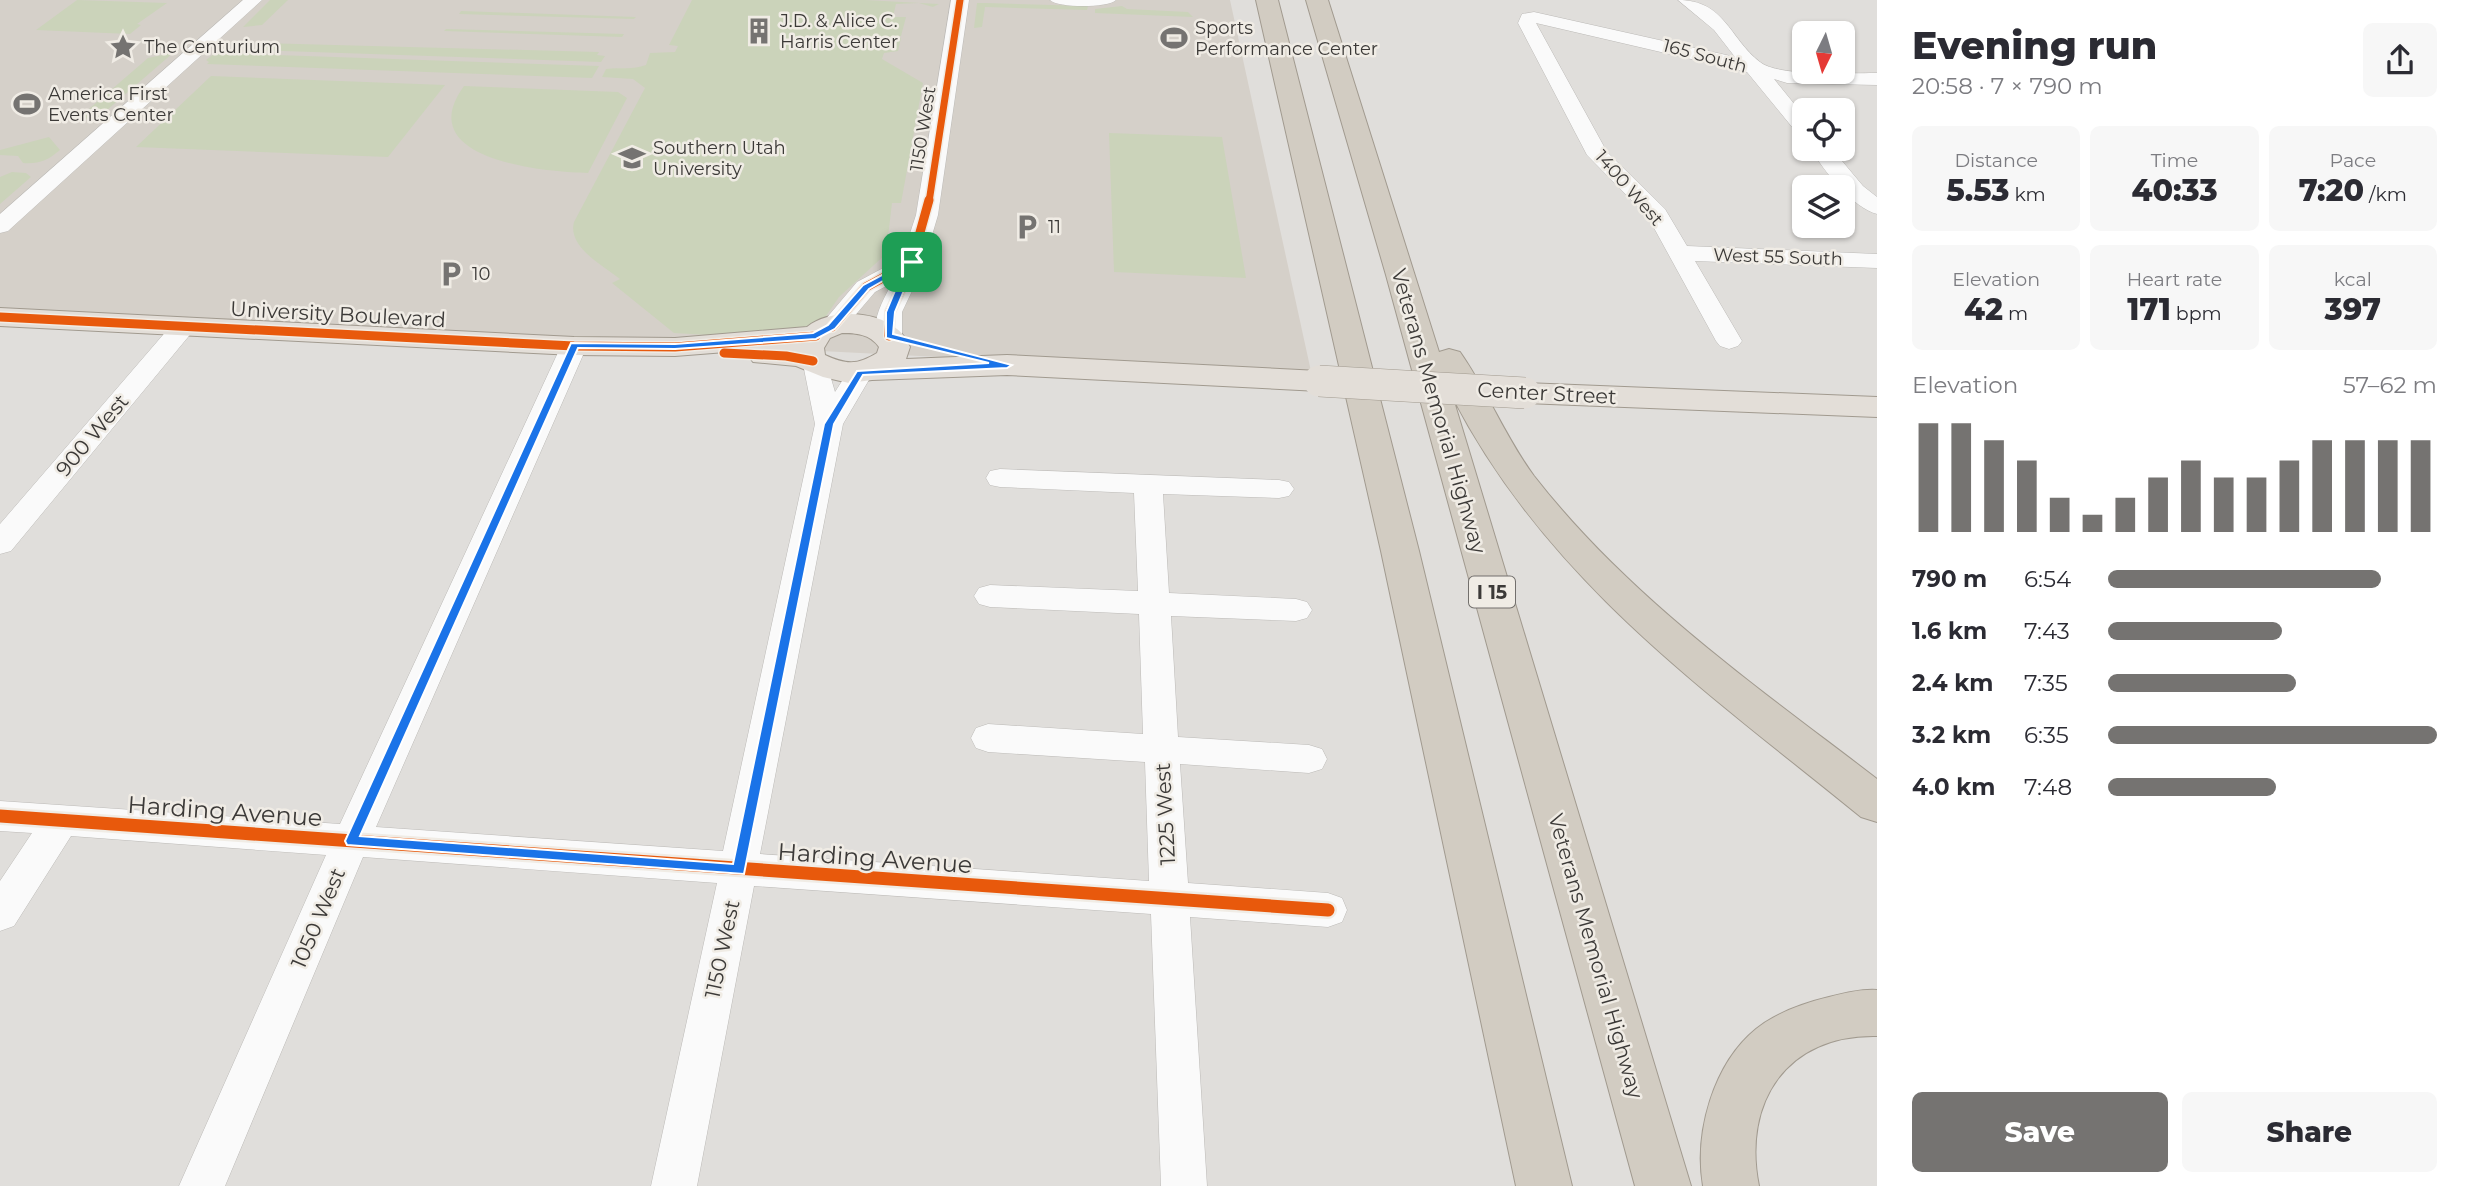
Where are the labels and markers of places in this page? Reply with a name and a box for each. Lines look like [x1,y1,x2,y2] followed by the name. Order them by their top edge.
[779,10,898,53] place label: J.D. & Alice C. Harris Center
[744,16,774,46] building icon: J.D. & Alice C. Harris Center
[1195,17,1378,60] place label: Sports Performance Center
[1159,23,1189,53] sports icon: Sports Performance Center
[108,32,138,62] place icon: The Centurium
[144,36,280,58] place label: The Centurium
[48,83,174,126] place label: America First Events Center
[12,89,42,119] sports icon: America First Events Center
[653,137,786,180] place label: Southern Utah University
[617,143,647,173] school or university icon: Southern Utah University
[1012,212,1042,242] parking icon: 11
[1048,216,1061,238] place label: 11
[882,232,942,292] pin
[436,259,466,289] parking icon: 10
[472,263,490,285] place label: 10

